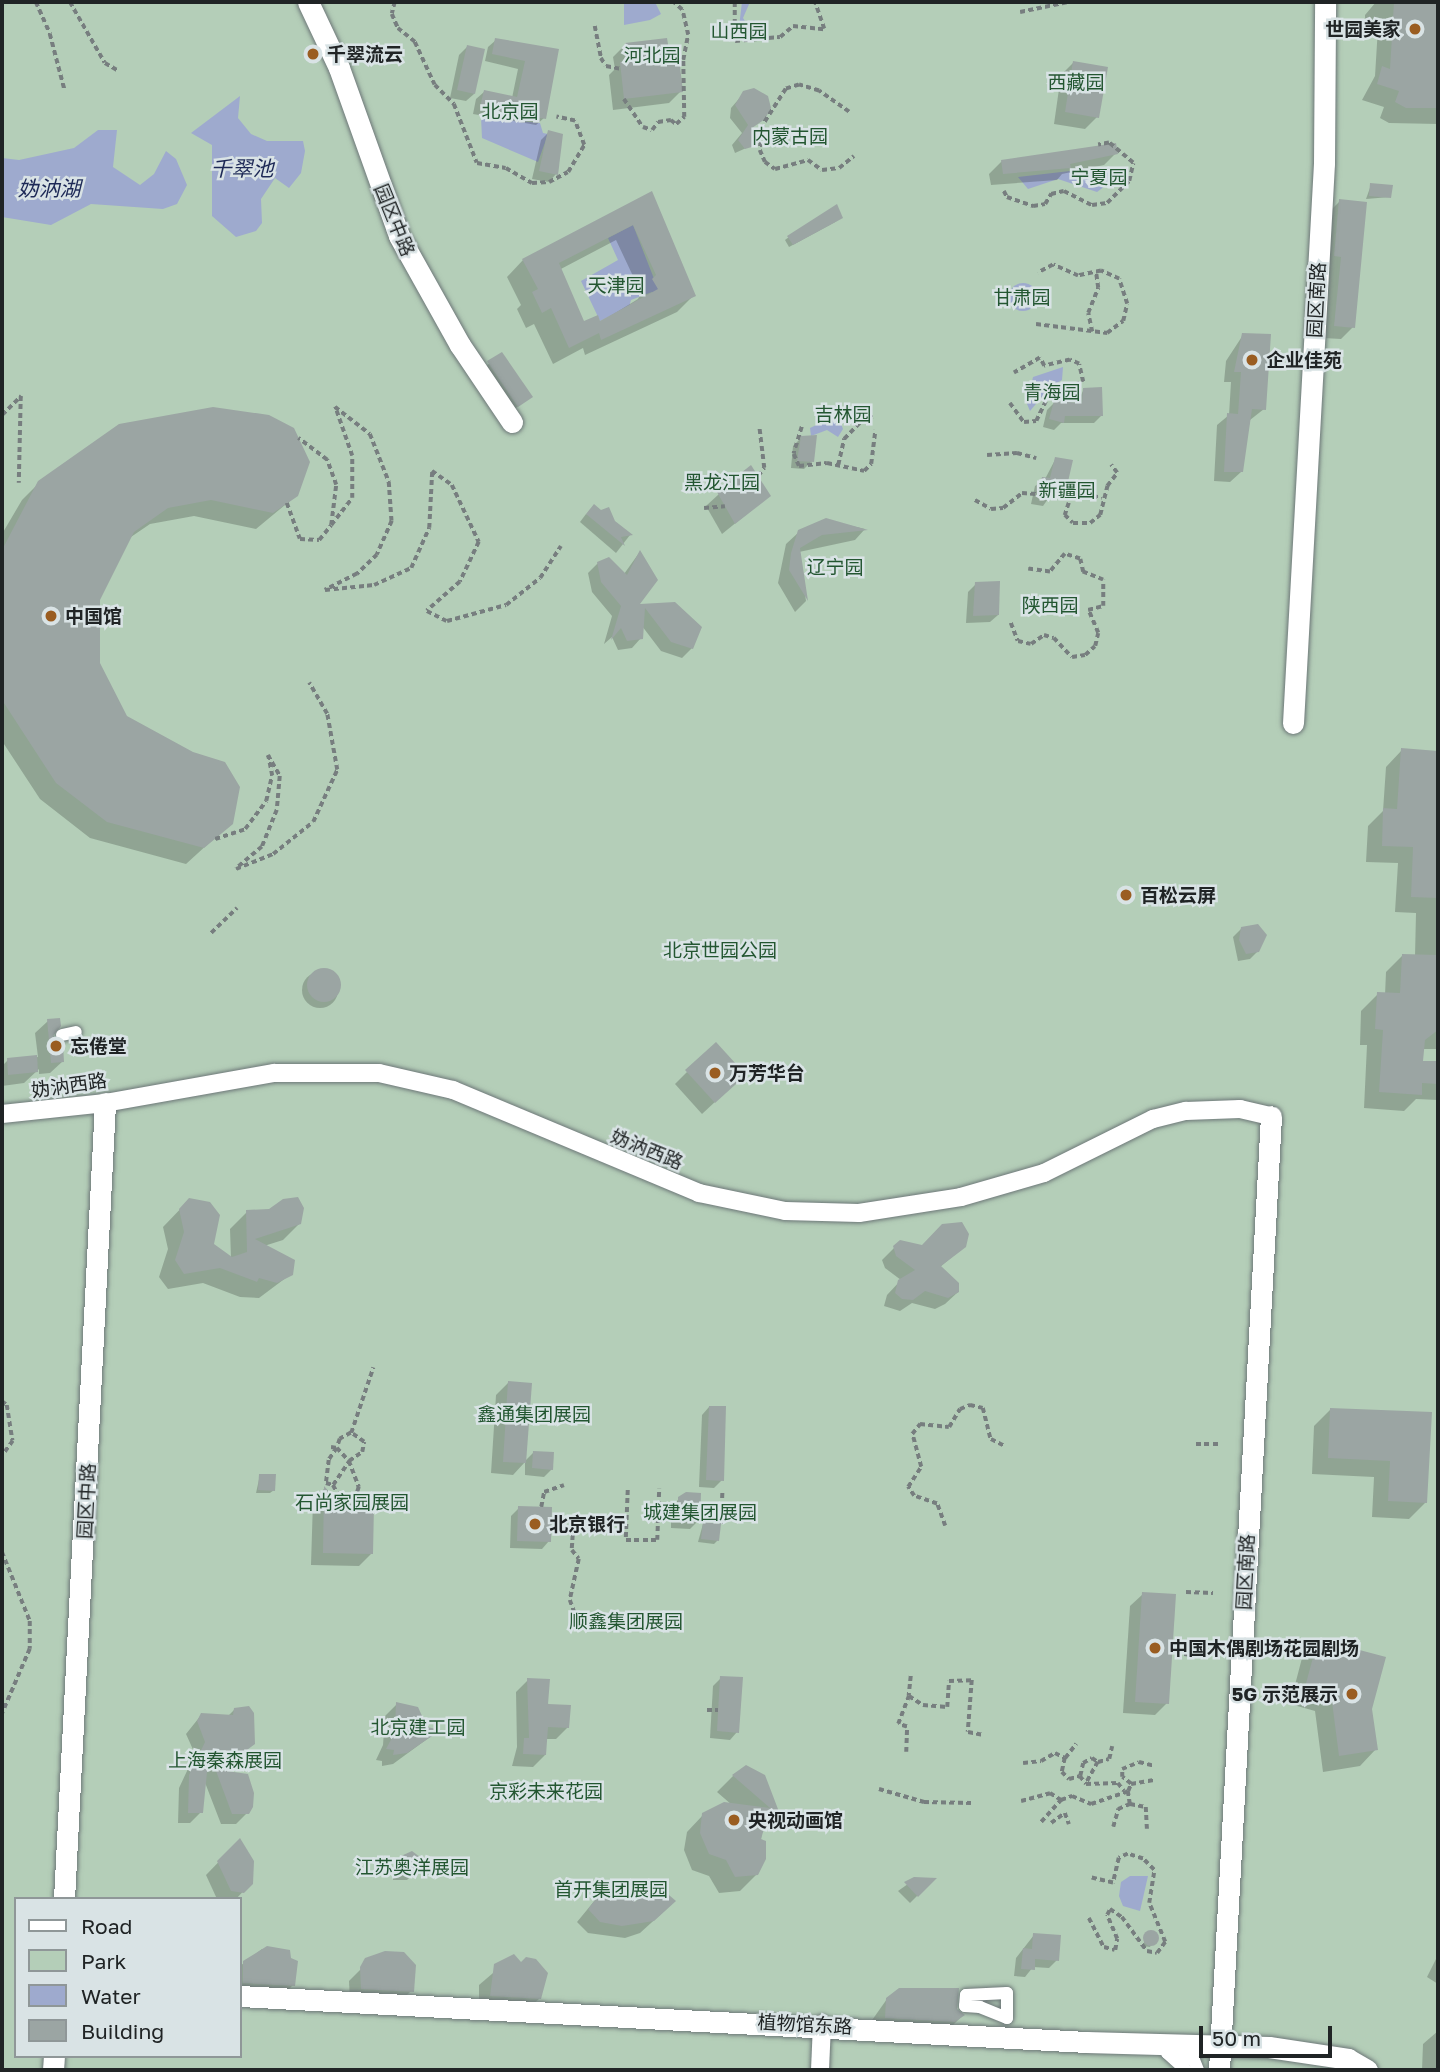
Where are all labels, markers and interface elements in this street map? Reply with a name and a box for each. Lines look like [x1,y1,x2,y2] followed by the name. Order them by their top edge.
[1325,18,1401,40] place label: 世园美家
[711,20,767,42] park label: 山西园
[1407,21,1423,37] marker: 世园美家
[327,43,403,65] place label: 千翠流云
[624,44,680,66] park label: 河北园
[305,46,321,62] marker: 千翠流云
[1048,71,1104,93] park label: 西藏园
[482,100,538,122] park label: 北京园
[752,125,828,147] park label: 内蒙古园
[211,155,273,181] water label: 千翠池
[1071,166,1127,188] park label: 宁夏园
[18,175,80,201] water label: 妫汭湖
[370,180,420,260] street label: 园区中路
[1303,261,1329,339] street label: 园区南路
[588,274,644,296] park label: 天津园
[994,286,1050,308] park label: 甘肃园
[1266,349,1342,371] place label: 企业佳苑
[1244,352,1260,368] marker: 企业佳苑
[1024,381,1080,403] park label: 青海园
[815,403,871,425] park label: 吉林园
[684,471,760,493] park label: 黑龙江园
[1039,479,1095,501] park label: 新疆园
[807,556,863,578] park label: 辽宁园
[1022,594,1078,616] park label: 陕西园
[65,605,122,627] place label: 中国馆
[43,608,59,624] marker: 中国馆
[1140,884,1216,906] place label: 百松云屏
[1118,887,1134,903] marker: 百松云屏
[663,939,777,961] park label: 北京世园公园
[70,1035,127,1057] place label: 忘倦堂
[48,1038,64,1054] marker: 忘倦堂
[729,1062,805,1084] place label: 万芳华台
[707,1065,723,1081] marker: 万芳华台
[30,1068,108,1102] street label: 妫汭西路
[607,1124,687,1174] street label: 妫汭西路
[477,1403,591,1425] park label: 鑫通集团展园
[73,1462,99,1540] street label: 园区中路
[295,1491,409,1513] park label: 石尚家园展园
[643,1501,757,1523] park label: 城建集团展园
[549,1513,625,1535] place label: 北京银行
[527,1516,543,1532] marker: 北京银行
[1232,1533,1258,1611] street label: 园区南路
[569,1610,683,1632] park label: 顺鑫集团展园
[1169,1637,1359,1659] place label: 中国木偶剧场花园剧场
[1147,1640,1163,1656] marker: 中国木偶剧场花园剧场
[1232,1683,1338,1705] place label: 5G 示范展示
[1344,1686,1360,1702] marker: 5G 示范展示
[371,1716,465,1738] park label: 北京建工园
[168,1749,282,1771] park label: 上海秦森展园
[489,1780,603,1802] park label: 京彩未来花园
[748,1809,843,1831] place label: 央视动画馆
[726,1812,742,1828] marker: 央视动画馆
[355,1856,469,1878] park label: 江苏奥洋展园
[554,1878,668,1900] park label: 首开集团展园
[14,1897,242,2058] legend
[81,1913,132,1939] text: Road
[81,1948,126,1974] text: Park
[81,1983,141,2009] text: Water
[757,2010,853,2038] street label: 植物馆东路
[1202,2012,1335,2056] scale bar
[81,2018,164,2044] text: Building
[1212,2025,1261,2051] text: 50 m

